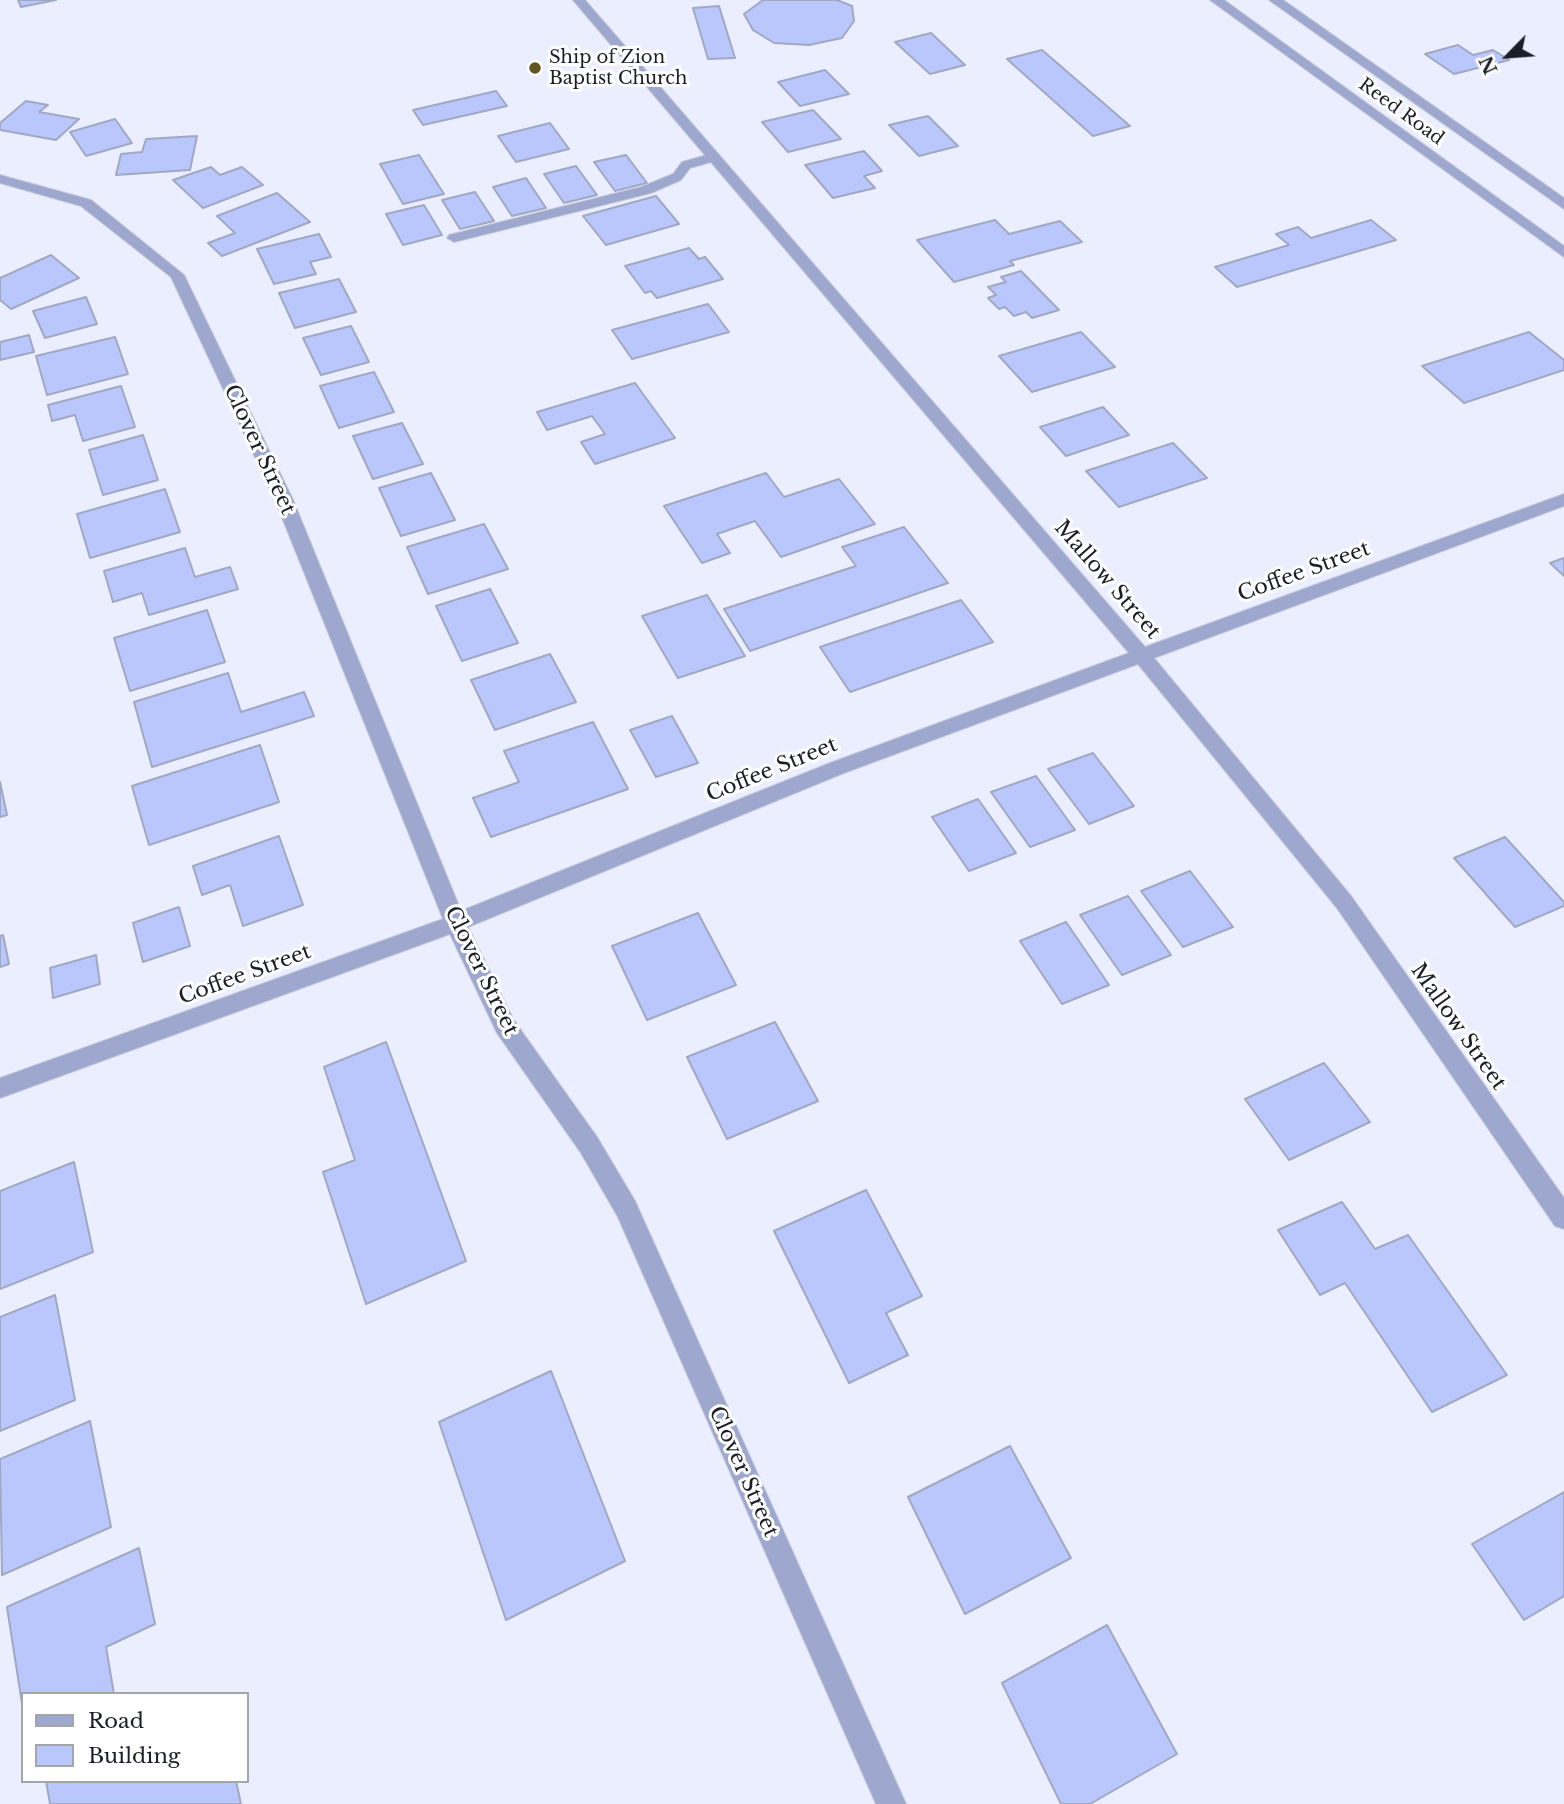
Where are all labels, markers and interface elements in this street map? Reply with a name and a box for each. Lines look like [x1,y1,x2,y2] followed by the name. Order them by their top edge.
[1473,21,1543,91] north arrow
[549,47,687,90] place label: Ship of Zion Baptist Church
[1474,52,1503,78] text: N
[527,60,543,76] marker: Ship of Zion Baptist Church
[1354,74,1448,150] street label: Reed Road
[218,381,300,519] street label: Clover Street
[1049,516,1165,644] street label: Mallow Street
[1234,536,1374,608] street label: Coffee Street
[703,732,841,808] street label: Coffee Street
[439,902,523,1040] street label: Clover Street
[175,939,315,1011] street label: Coffee Street
[1405,959,1511,1095] street label: Mallow Street
[703,1403,783,1541] street label: Clover Street
[21,1692,248,1783] legend
[88,1708,144,1734] text: Road
[88,1743,180,1769] text: Building

